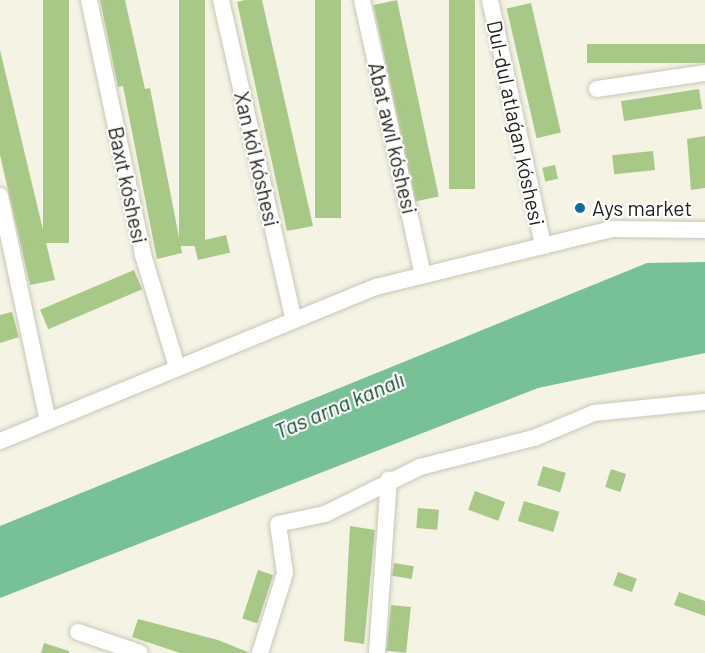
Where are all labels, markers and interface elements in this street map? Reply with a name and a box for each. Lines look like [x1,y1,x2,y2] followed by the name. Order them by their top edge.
[482,18,550,228] street label: Dul-dul atlaǵan kóshesi
[363,60,423,216] street label: Abat awıl kóshesi
[229,89,285,229] street label: Xan kól kóshesi
[103,124,153,246] street label: Baxıt kóshesi
[592,195,692,221] place label: Ays market
[573,201,587,215] marker: Ays market
[270,366,408,444] water label: Tas arna kanalı

